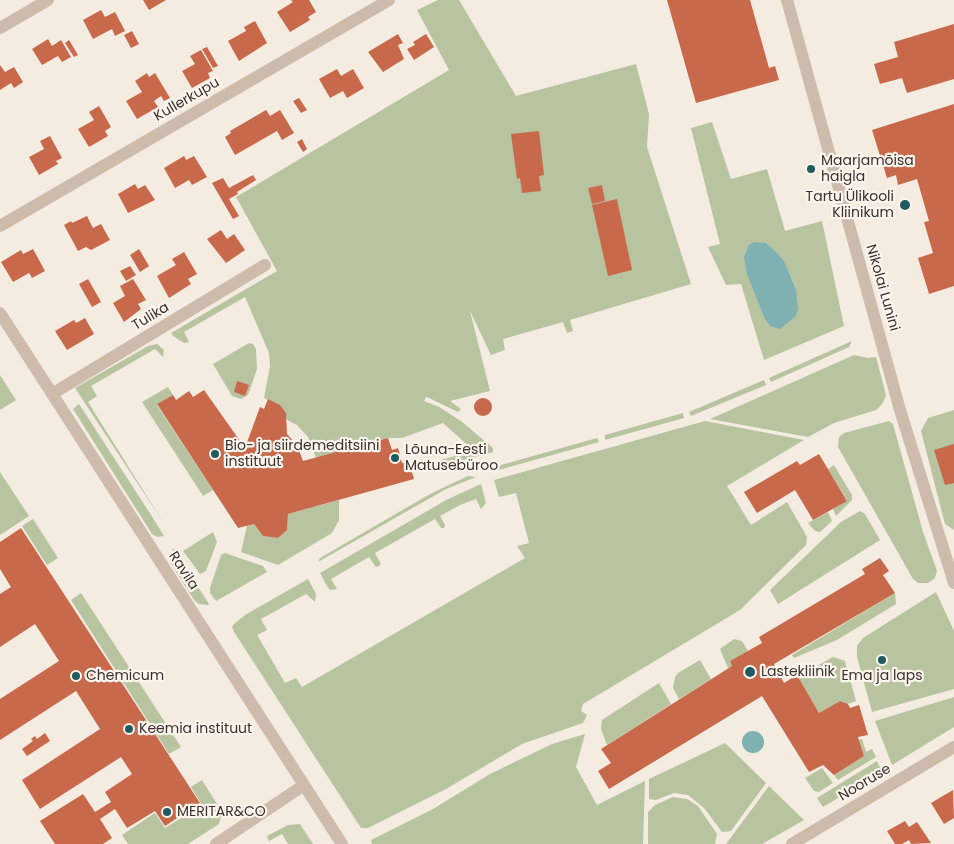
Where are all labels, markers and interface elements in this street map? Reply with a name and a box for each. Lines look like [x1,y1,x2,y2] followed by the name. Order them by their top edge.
[151,75,223,125] street label: Kullerkupu
[821,153,914,186] place label: Maarjamõisa haigla
[805,163,817,175] marker: Maarjamõisa haigla
[806,189,894,222] place label: Tartu Ülikooli Kliinikum
[898,198,912,212] marker: Tartu Ülikooli Kliinikum
[862,243,902,333] street label: Nikolai Lunini
[129,299,173,335] street label: Tulika
[225,438,379,471] place label: Bio- ja siirdemeditsiini instituut
[405,442,498,474] place label: Lõuna-Eesti Matusebüroo
[209,448,221,460] marker: Bio- ja siirdemeditsiini instituut
[389,452,401,464] marker: Lõuna-Eesti Matusebüroo
[164,549,202,593] street label: Ravila
[876,654,888,666] marker: Ema ja laps
[761,664,835,680] place label: Lastekliinik
[743,665,757,679] marker: Lastekliinik
[86,668,164,684] place label: Chemicum
[841,668,923,684] place label: Ema ja laps
[70,670,82,682] marker: Chemicum
[139,721,252,737] place label: Keemia instituut
[123,723,135,735] marker: Keemia instituut
[836,761,894,805] street label: Nooruse
[177,804,266,820] place label: MERITAR&CO
[161,806,173,818] marker: MERITAR&CO

